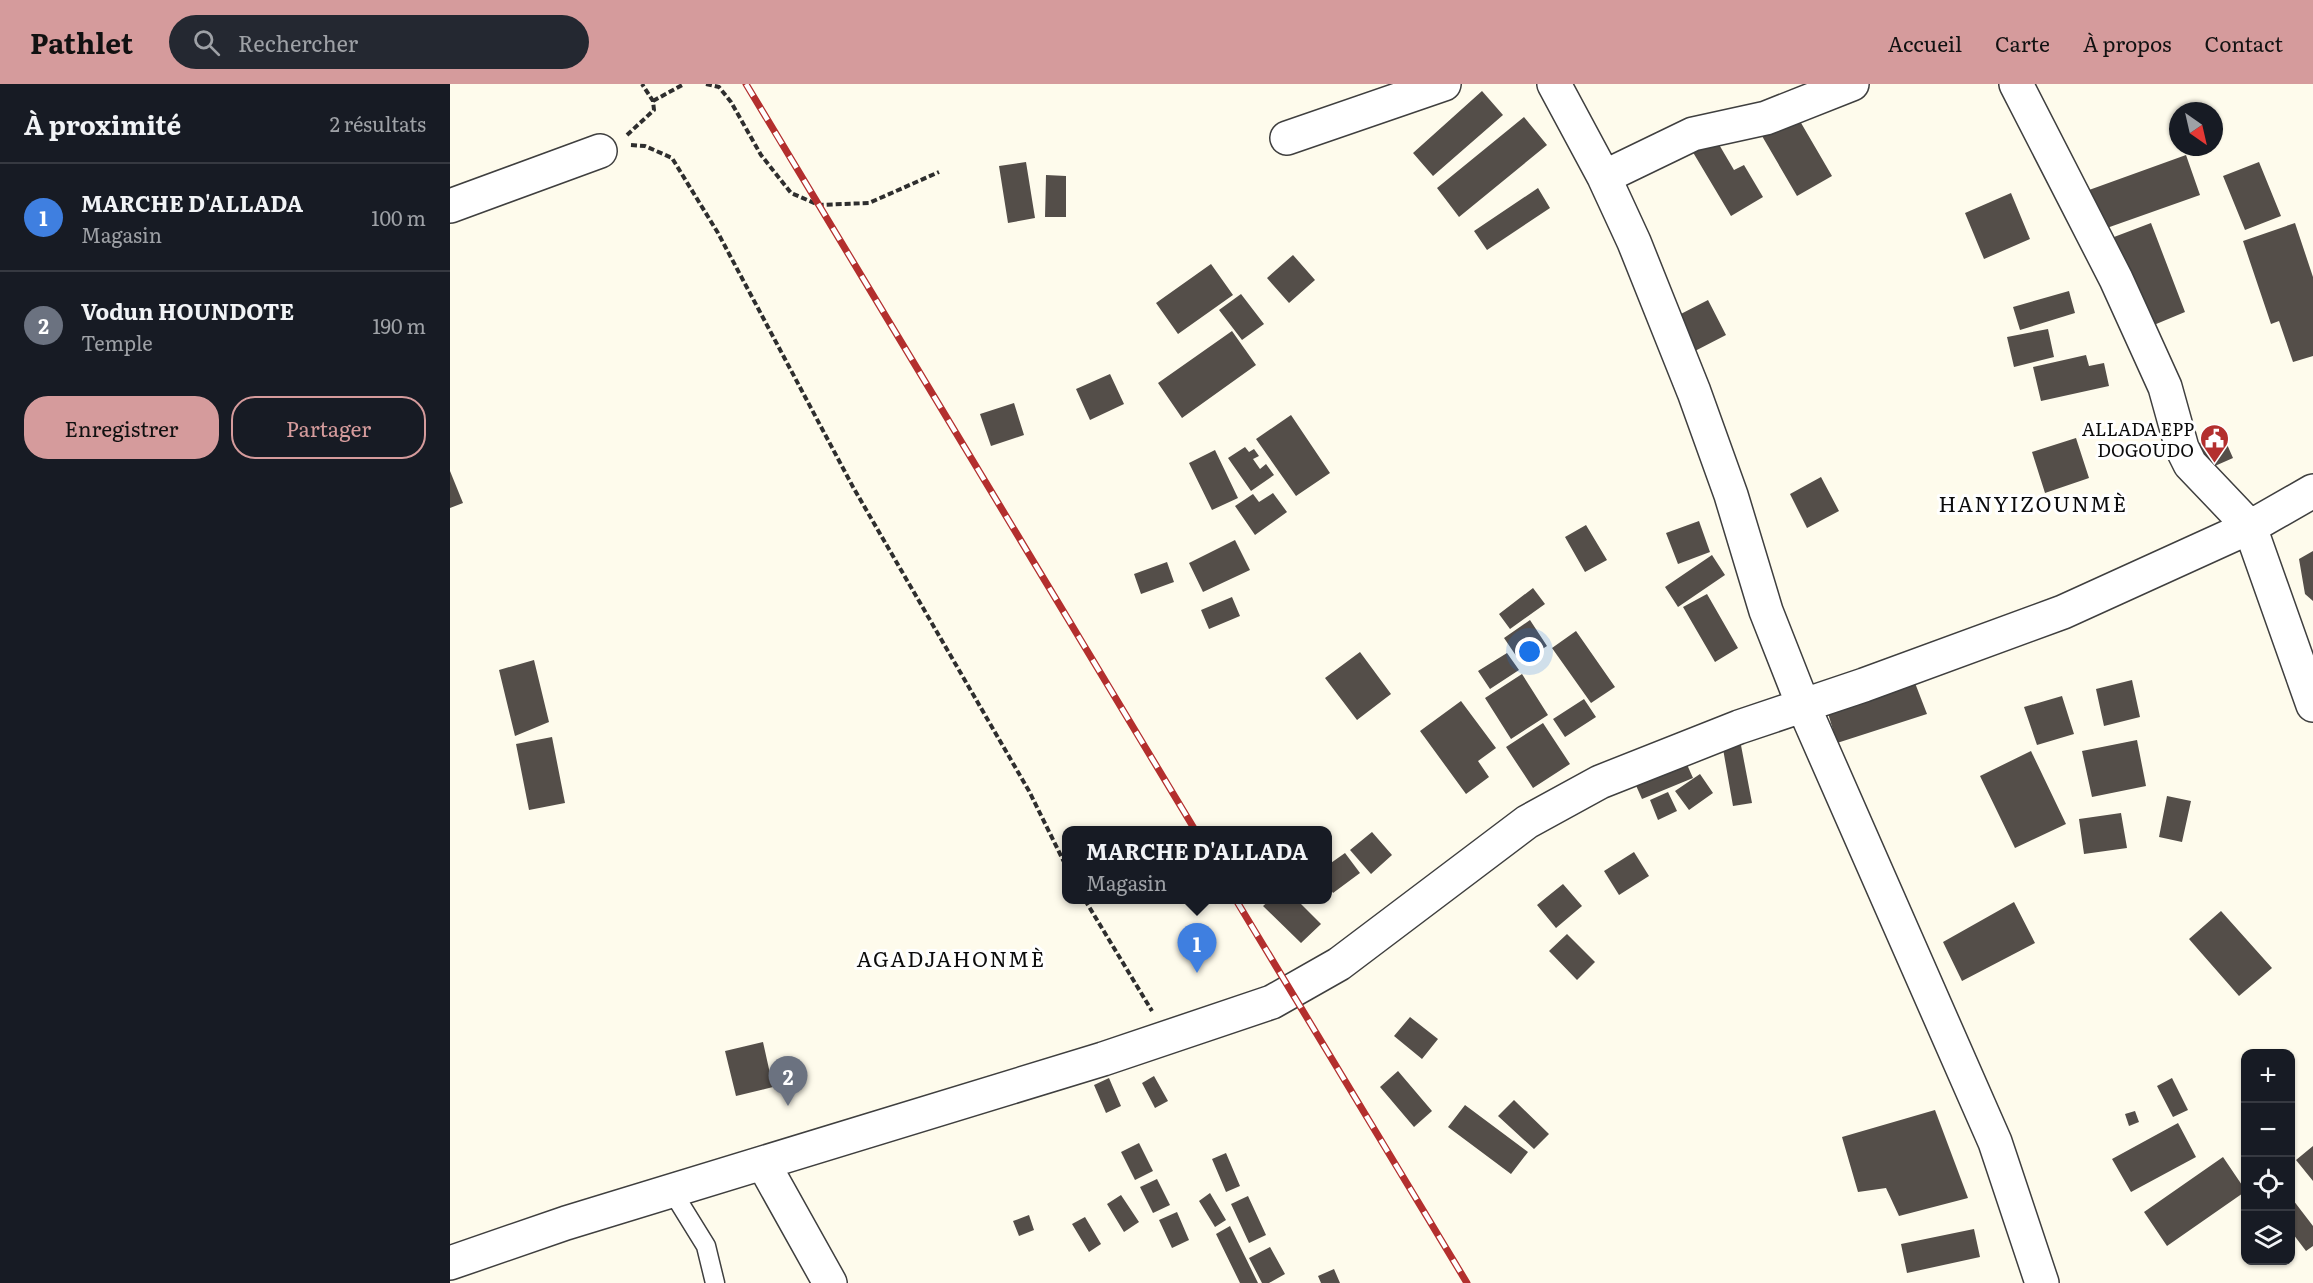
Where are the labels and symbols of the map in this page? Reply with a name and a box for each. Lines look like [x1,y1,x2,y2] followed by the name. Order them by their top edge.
[2169,102,2223,156] north arrow
[2082,415,2194,463] place label: ALLADA EPP DOGOUDO
[2199,422,2231,464] public building icon: ALLADA EPP DOGOUDO
[1938,487,2128,518] district label: HANYIZOUNMÈ
[1515,637,1544,666] your location
[1178,924,1216,973] pin: 1
[856,942,1046,973] district label: AGADJAHONMÈ
[768,1056,808,1106] pin: 2

